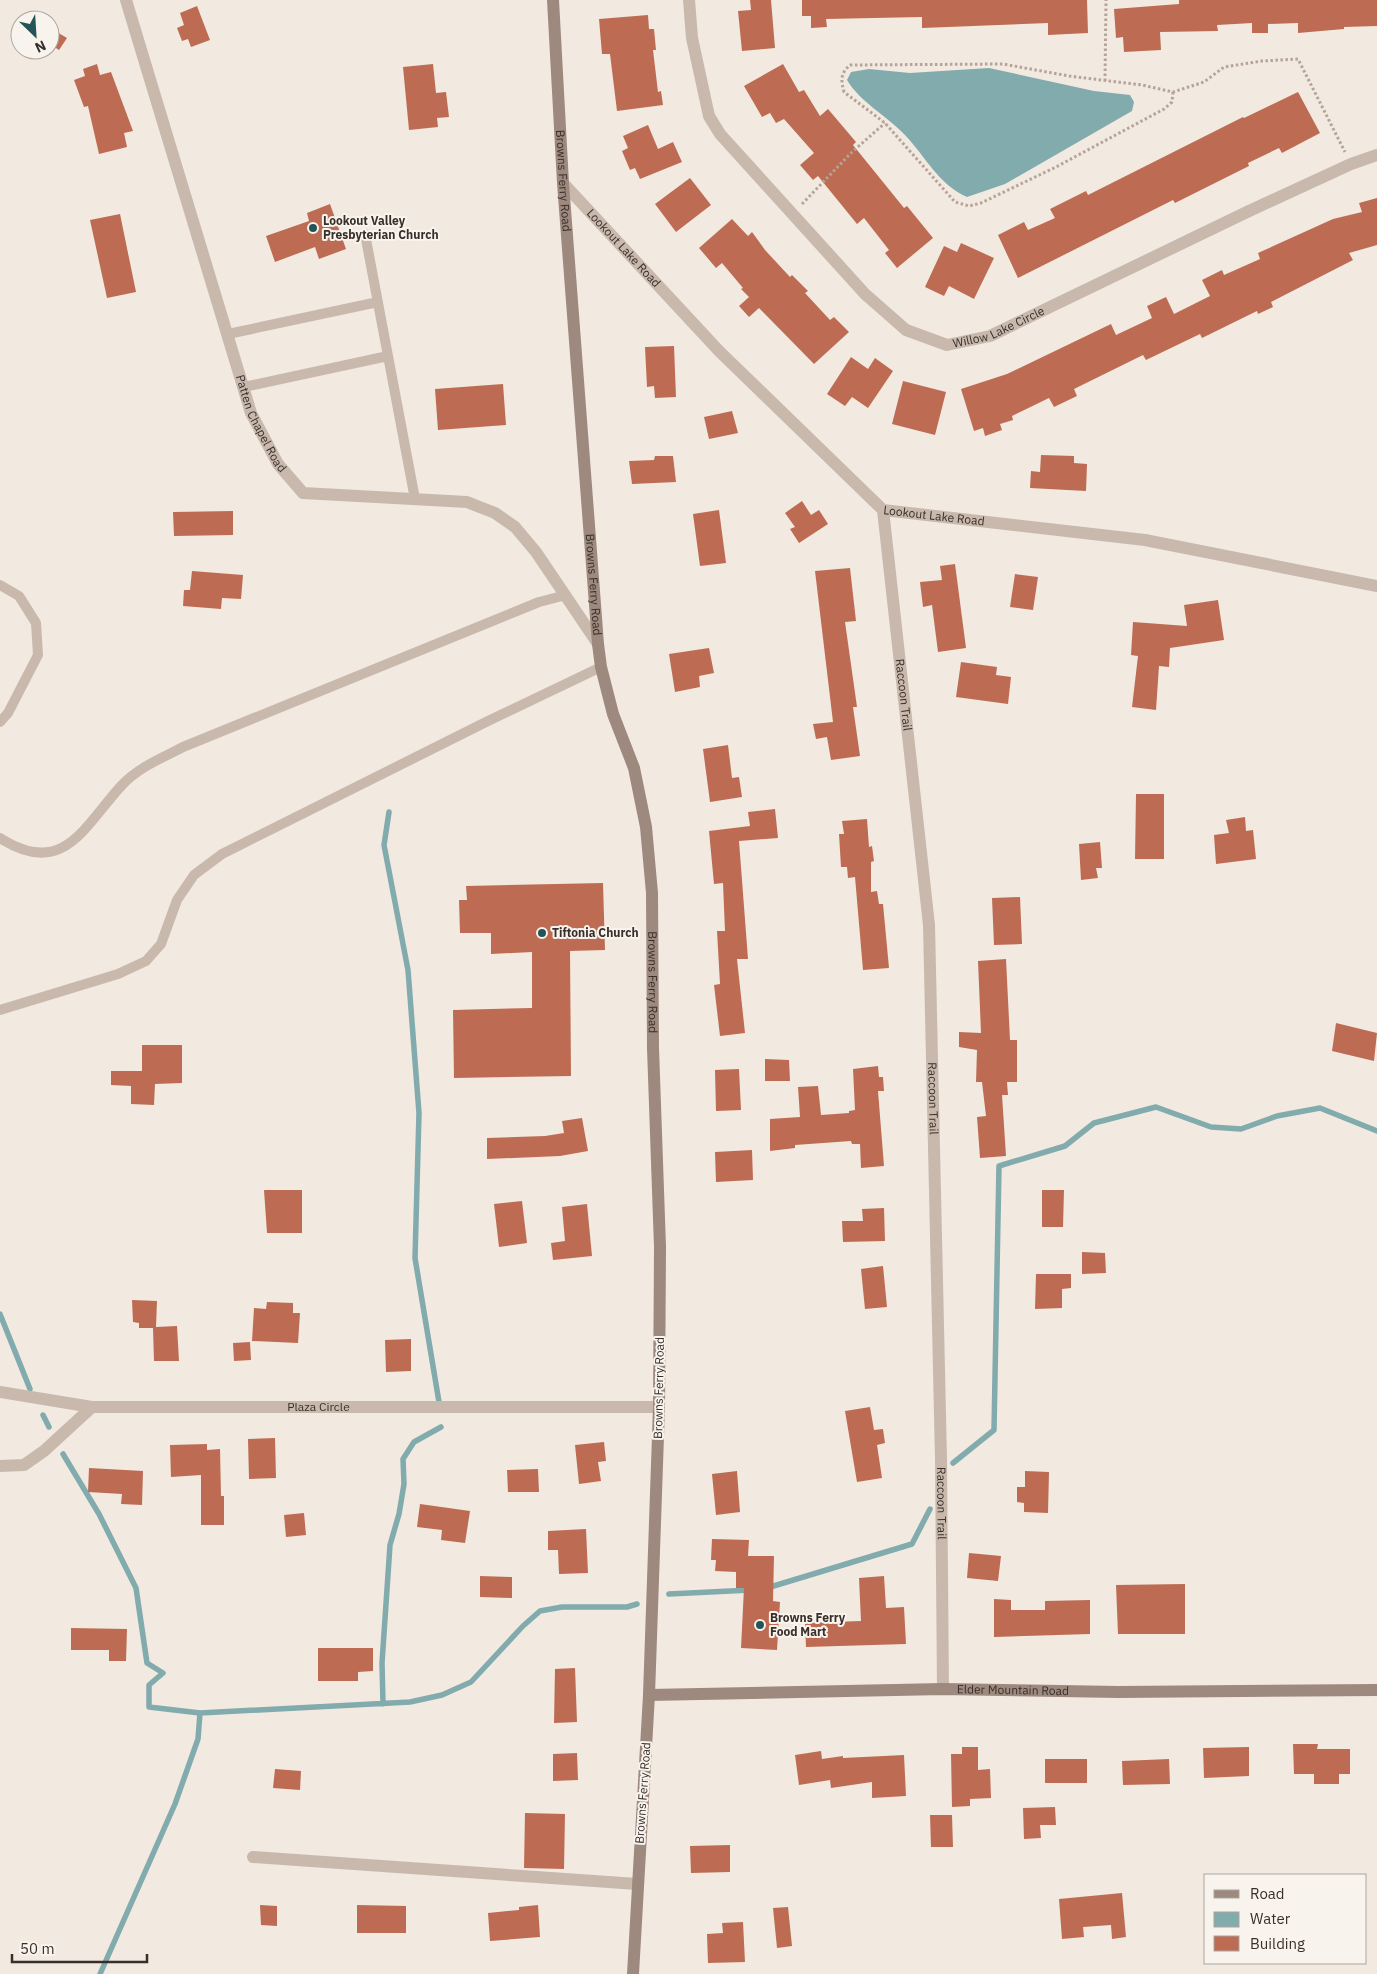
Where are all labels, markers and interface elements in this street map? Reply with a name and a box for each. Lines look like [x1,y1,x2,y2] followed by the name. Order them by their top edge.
[10,10,60,60] north arrow
[32,36,49,57] text: N
[553,129,575,232] street label: Browns Ferry Road
[584,205,664,290] street label: Lookout Lake Road
[323,213,439,242] place label: Lookout Valley Presbyterian Church
[307,222,319,234] marker: Lookout Valley Presbyterian Church
[951,303,1047,351] street label: Willow Lake Circle
[233,373,290,475] street label: Patten Chapel Road
[883,502,985,529] street label: Lookout Lake Road
[583,533,605,636] street label: Browns Ferry Road
[893,658,915,732] street label: Raccoon Trail
[552,925,639,940] place label: Tiftonia Church
[536,927,548,939] marker: Tiftonia Church
[645,931,661,1033] street label: Browns Ferry Road
[925,1062,942,1135] street label: Raccoon Trail
[650,1337,667,1439] street label: Browns Ferry Road
[287,1399,350,1414] street label: Plaza Circle
[934,1467,950,1540] street label: Raccoon Trail
[770,1610,846,1639] place label: Browns Ferry Food Mart
[754,1619,766,1631] marker: Browns Ferry Food Mart
[957,1681,1069,1698] street label: Elder Mountain Road
[631,1742,654,1844] street label: Browns Ferry Road
[1204,1874,1367,1964] legend
[1250,1884,1285,1903] text: Road
[1250,1909,1291,1928] text: Water
[12,1932,148,1964] scale bar
[1250,1934,1305,1953] text: Building
[20,1939,55,1958] text: 50 m

